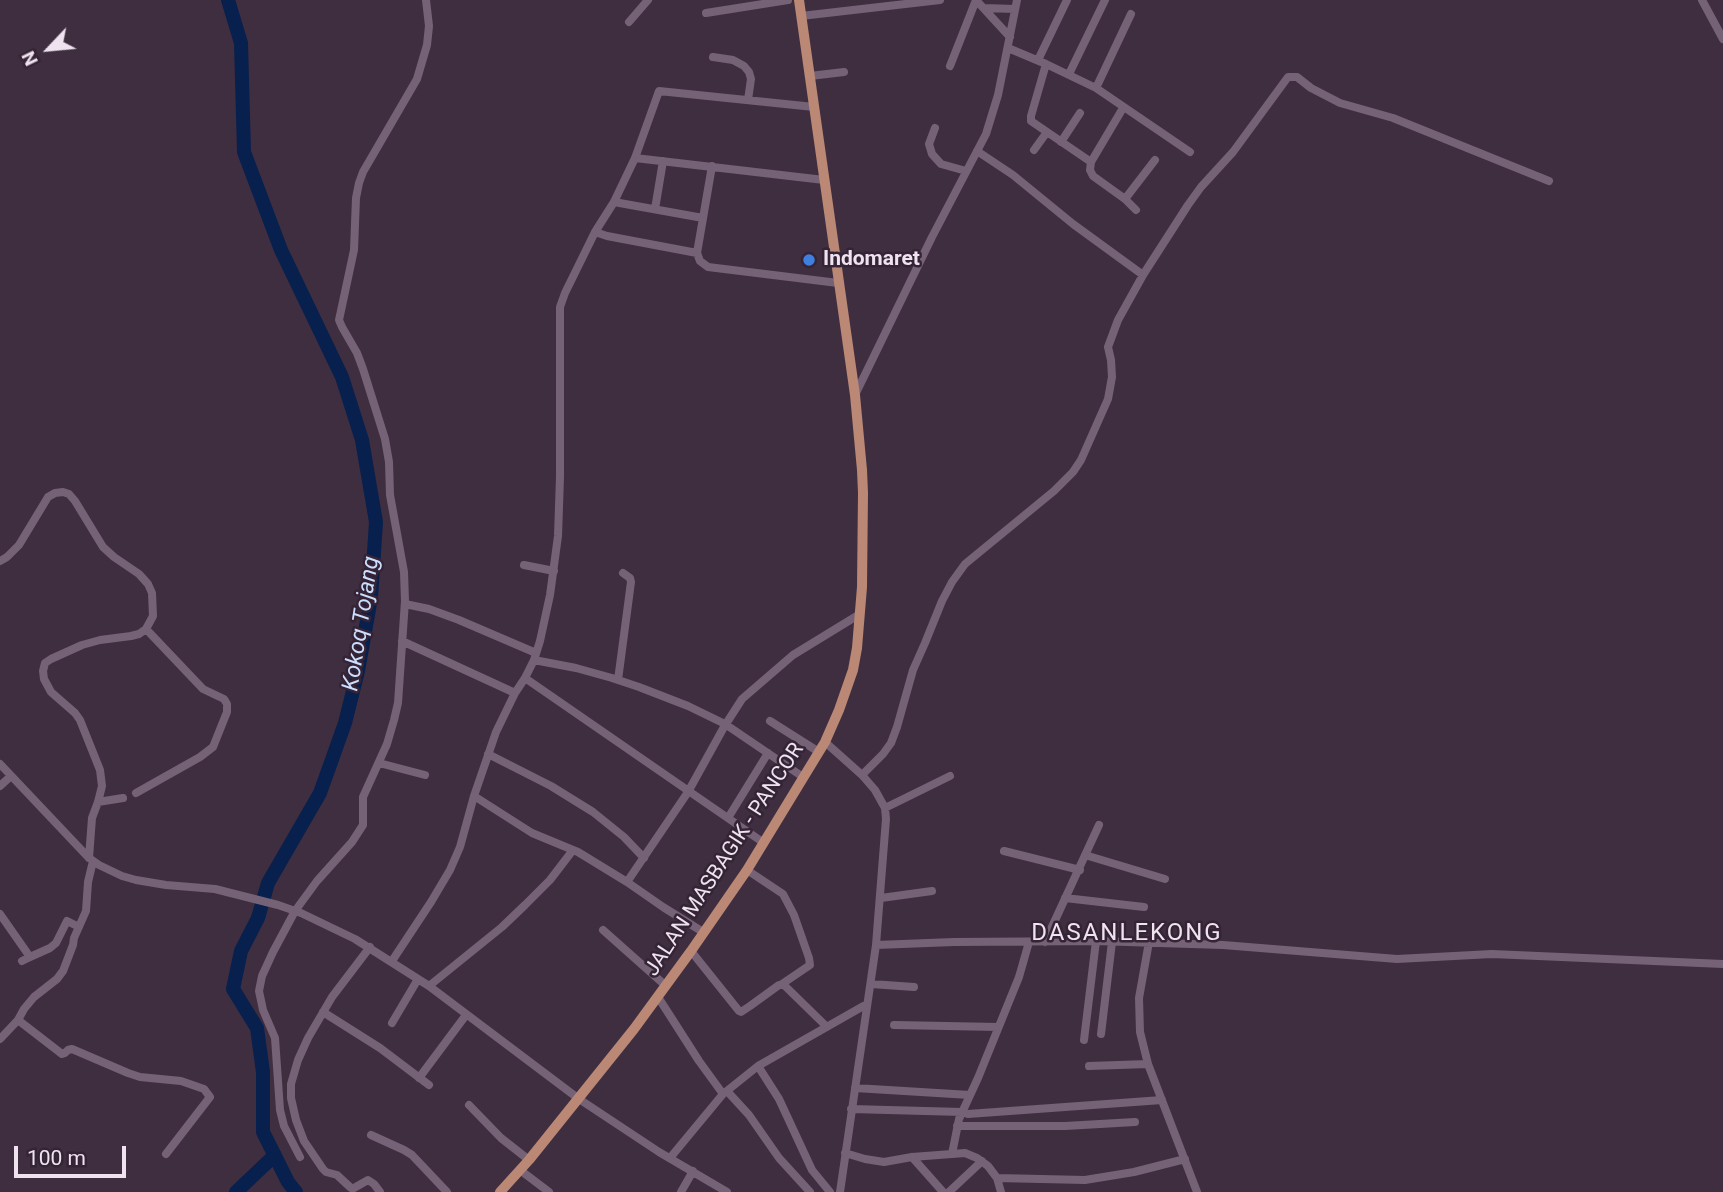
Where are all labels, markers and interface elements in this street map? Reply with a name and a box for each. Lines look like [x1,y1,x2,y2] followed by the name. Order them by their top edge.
[14,14,84,84] north arrow
[16,47,43,69] text: N
[823,247,920,273] place label: Indomaret
[801,252,817,268] marker: Indomaret
[338,555,386,693] water label: Kokoq Tojang
[640,739,810,981] street label: JALAN MASBAGIK - PANCOR
[1033,920,1221,948] district label: DASANLEKONG
[18,1132,130,1176] scale bar
[27,1146,86,1170] text: 100 m

